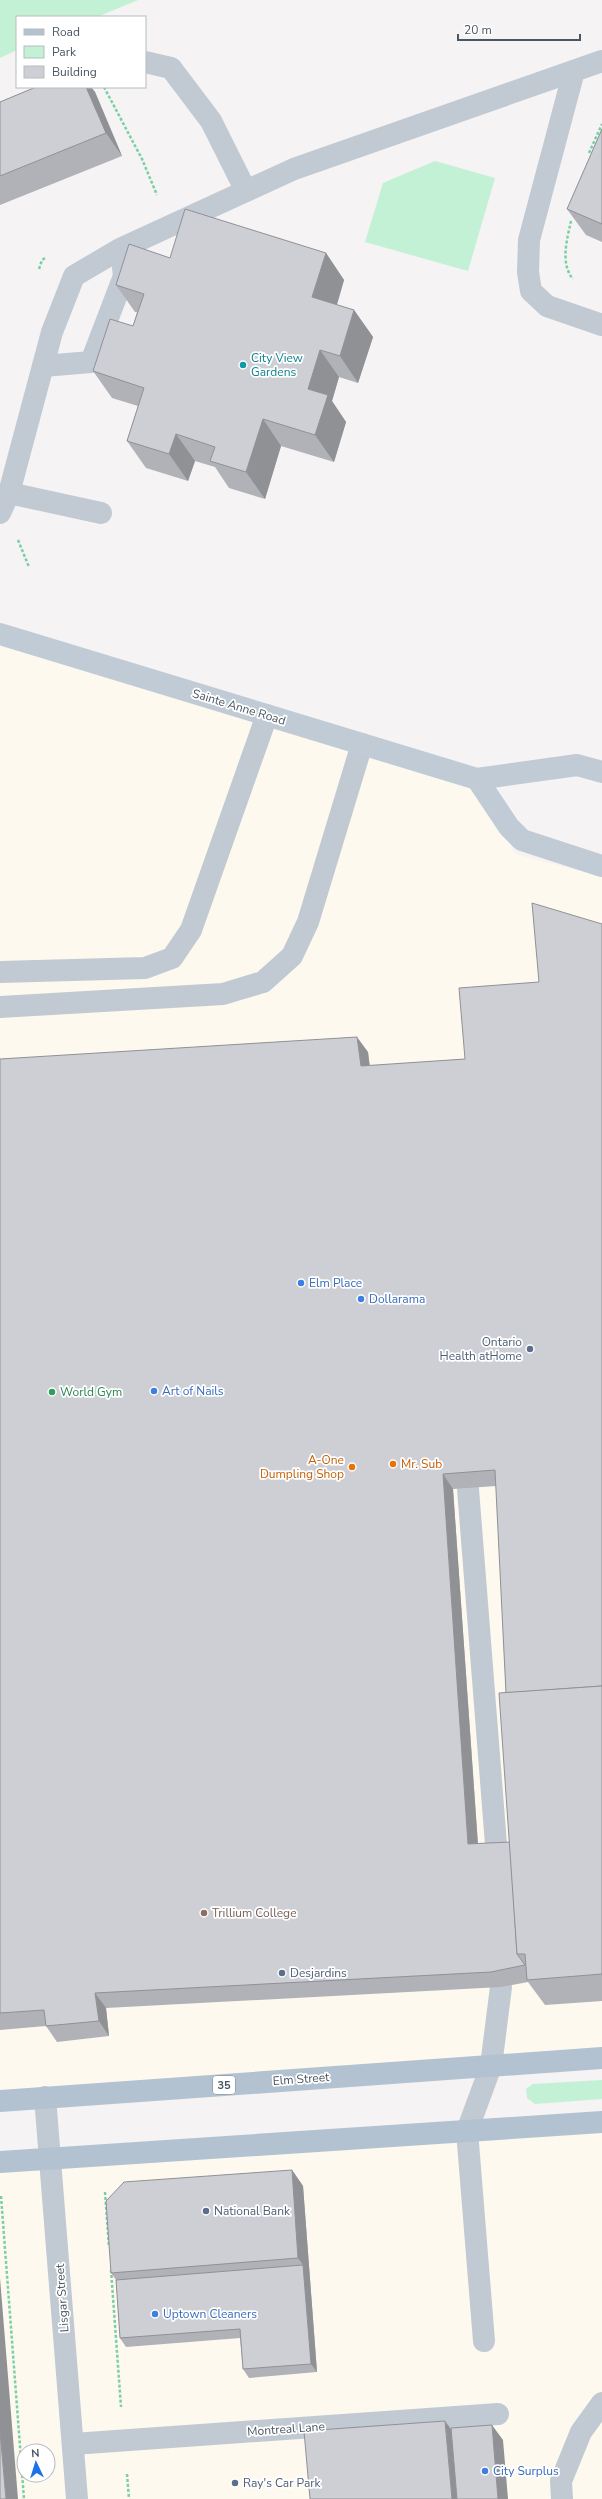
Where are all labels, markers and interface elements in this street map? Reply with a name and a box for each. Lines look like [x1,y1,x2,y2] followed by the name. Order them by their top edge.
[16,16,146,88] legend
[458,16,580,42] scale bar
[464,22,492,38] text: 20 m
[52,24,80,40] text: Road
[52,44,77,60] text: Park
[52,64,97,80] text: Building
[251,350,303,380] place label: City View Gardens
[238,360,248,370] marker: City View Gardens
[190,685,288,729] street label: Sainte Anne Road
[309,1275,362,1291] place label: Elm Place
[296,1278,306,1288] marker: Elm Place
[369,1291,425,1307] place label: Dollarama
[356,1294,366,1304] marker: Dollarama
[440,1334,522,1364] place label: Ontario Health atHome
[525,1344,535,1354] marker: Ontario Health atHome
[162,1383,224,1399] place label: Art of Nails
[60,1384,122,1400] place label: World Gym
[149,1386,159,1396] marker: Art of Nails
[47,1387,57,1397] marker: World Gym
[260,1452,344,1482] place label: A-One Dumpling Shop
[401,1456,442,1472] place label: Mr. Sub
[388,1459,398,1469] marker: Mr. Sub
[347,1462,357,1472] marker: A-One Dumpling Shop
[212,1905,297,1921] place label: Trillium College
[199,1908,209,1918] marker: Trillium College
[290,1965,347,1981] place label: Desjardins
[277,1968,287,1978] marker: Desjardins
[272,2069,331,2089] street label: Elm Street
[213,2076,235,2094] road number: 35
[214,2203,291,2219] place label: National Bank
[201,2206,211,2216] marker: National Bank
[52,2262,72,2333] street label: Lisgar Street
[163,2306,257,2322] place label: Uptown Cleaners
[150,2309,160,2319] marker: Uptown Cleaners
[247,2418,325,2440] street label: Montreal Lane
[16,2443,56,2483] north arrow
[31,2446,40,2461] text: N
[493,2463,559,2479] place label: City Surplus
[480,2466,490,2476] marker: City Surplus
[243,2475,322,2491] place label: Ray's Car Park
[230,2478,240,2488] marker: Ray's Car Park

